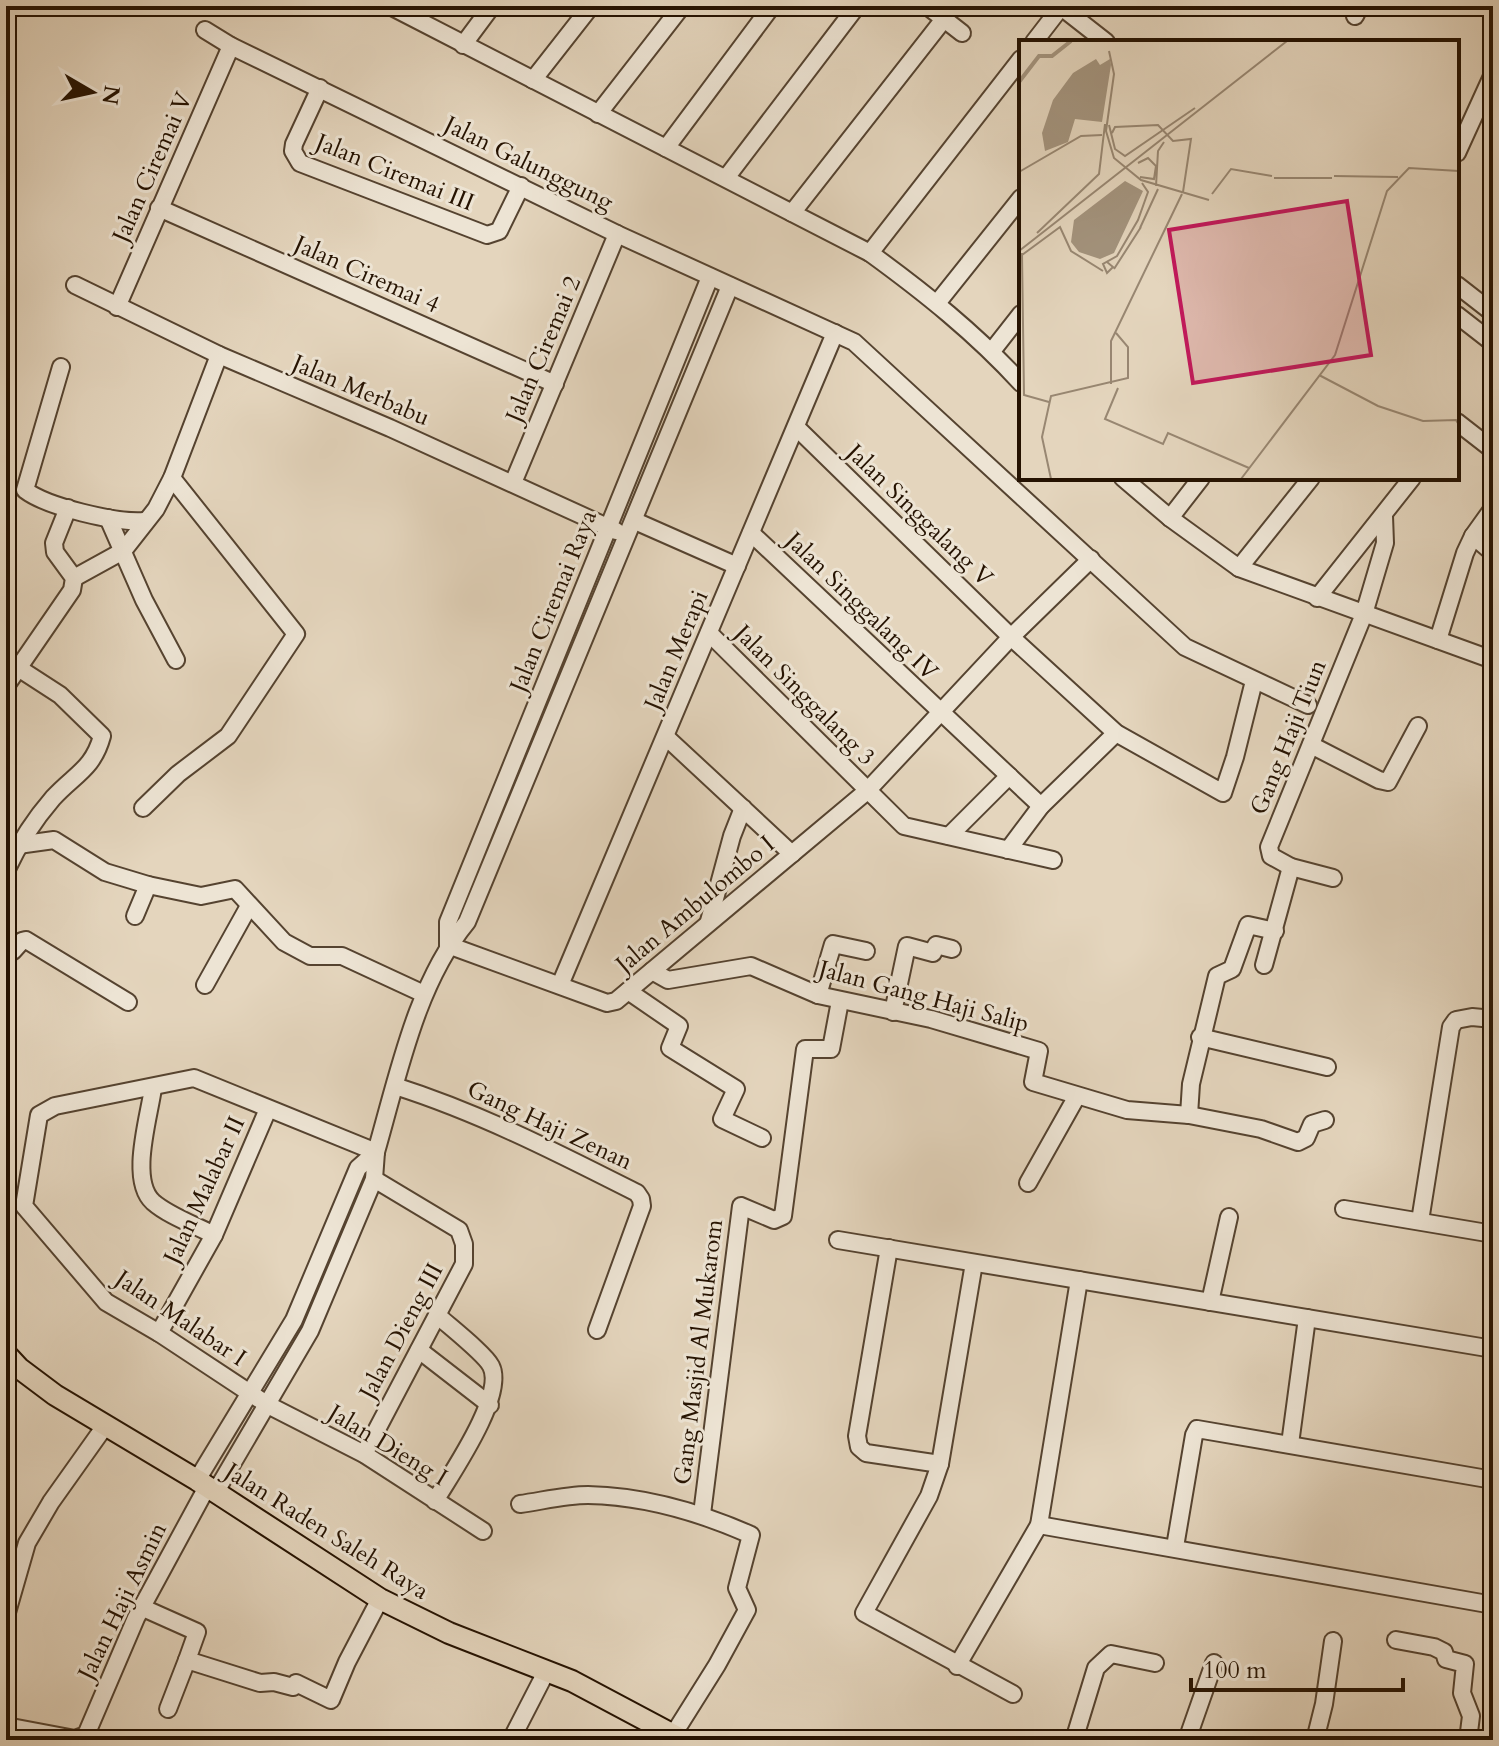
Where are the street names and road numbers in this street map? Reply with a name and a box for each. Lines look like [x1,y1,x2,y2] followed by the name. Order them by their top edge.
[103,86,200,250] street label: Jalan Ciremai V
[436,107,619,219] street label: Jalan Galunggung
[308,125,479,219] street label: Jalan Ciremai III
[286,226,445,321] street label: Jalan Ciremai 4
[497,271,589,430] street label: Jalan Ciremai 2
[284,345,435,434] street label: Jalan Merbabu
[837,435,1001,594] street label: Jalan Singgalang V
[501,505,605,700] street label: Jalan Ciremai Raya
[776,523,946,688] street label: Jalan Singgalang IV
[635,585,717,718] street label: Jalan Merapi
[725,615,882,773] street label: Jalan Singgalang 3
[1242,654,1335,820] street label: Gang Haji Tiun
[606,828,782,983] street label: Jalan Ambulombo I
[812,952,1033,1040] street label: Jalan Gang Haji Salip
[462,1073,638,1178] street label: Gang Haji Zenan
[155,1111,253,1272] street label: Jalan Malabar II
[666,1217,731,1487] street label: Gang Masjid Al Mukarom
[350,1257,451,1408] street label: Jalan Dieng III
[106,1261,253,1374] street label: Jalan Malabar I
[319,1395,454,1494] street label: Jalan Dieng I
[216,1454,436,1608] street label: Jalan Raden Saleh Raya
[69,1517,175,1688] street label: Jalan Haji Asmin

